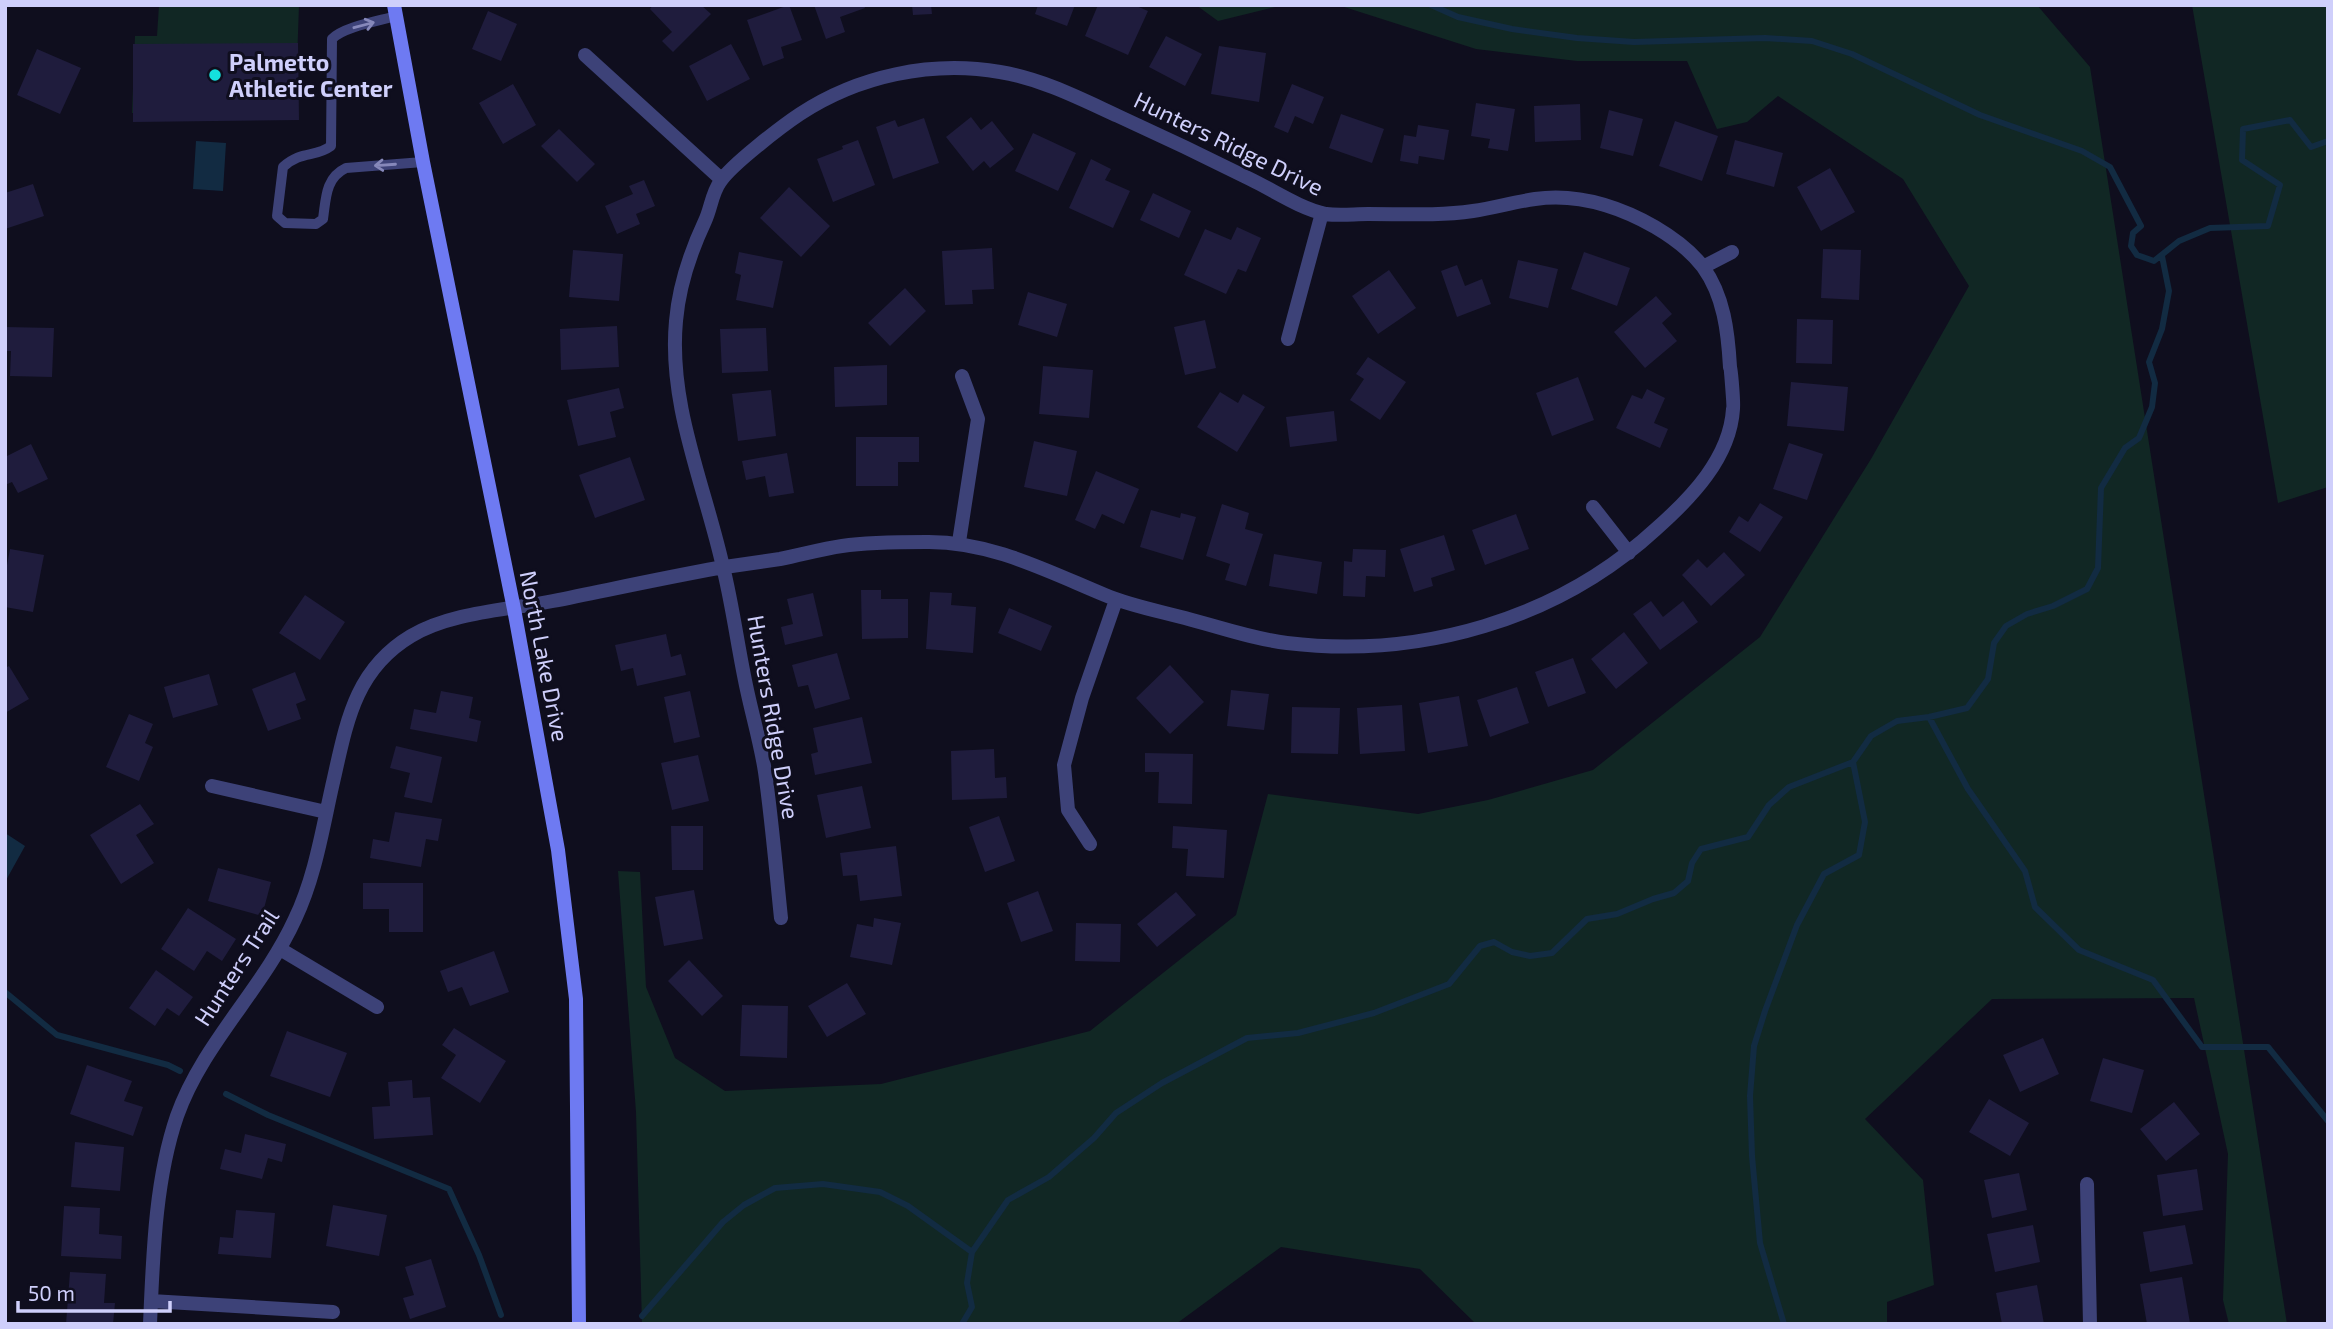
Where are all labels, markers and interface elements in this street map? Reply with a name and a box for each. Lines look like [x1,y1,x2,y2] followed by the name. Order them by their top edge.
[353,18,375,31] one-way arrow
[229,48,393,102] place label: Palmetto Athletic Center
[207,67,223,83] marker: Palmetto Athletic Center
[1130,85,1328,201] street label: Hunters Ridge Drive
[374,159,397,172] one-way arrow
[515,568,575,744] street label: North Lake Drive
[742,613,806,821] street label: Hunters Ridge Drive
[188,903,284,1031] street label: Hunters Trail
[18,1270,170,1314] scale bar
[28,1280,75,1305] text: 50 m

